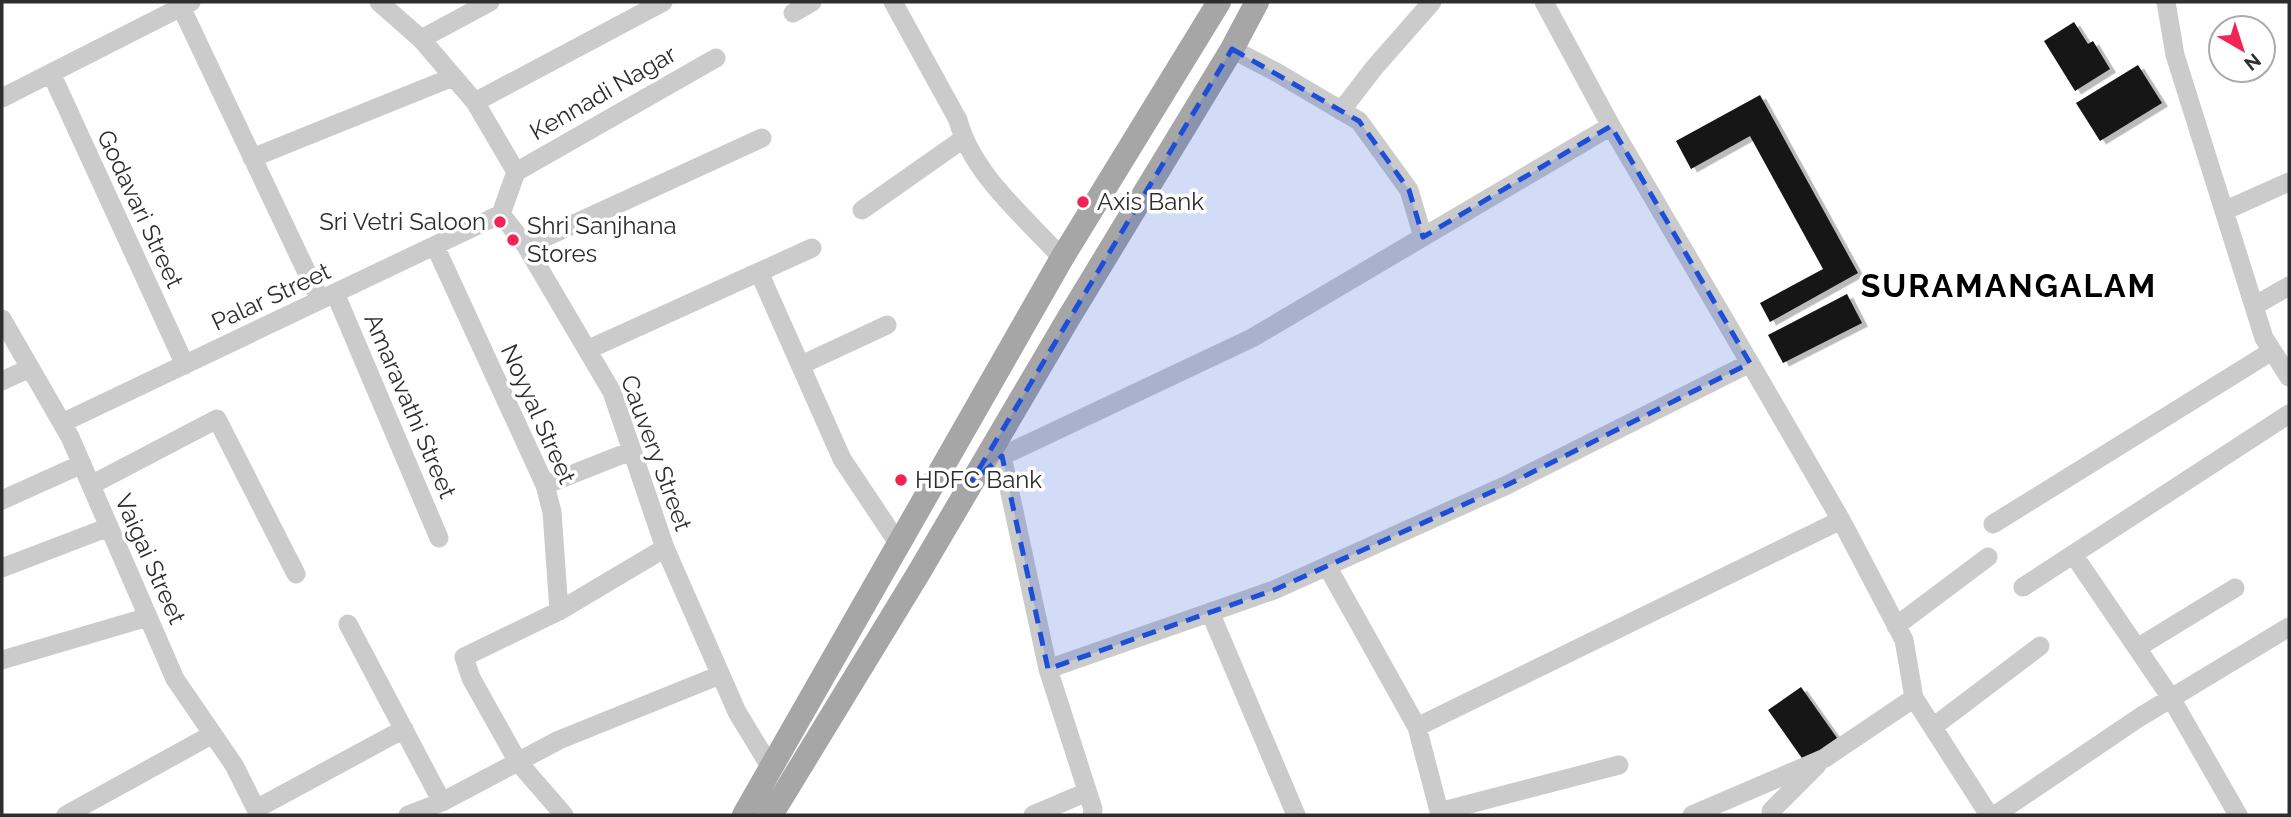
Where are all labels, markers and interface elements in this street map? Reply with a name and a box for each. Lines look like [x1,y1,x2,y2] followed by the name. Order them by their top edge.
[2207,14,2277,84] north arrow
[525,39,681,146] street label: Kennadi Nagar
[2240,49,2265,75] text: N
[91,125,190,292] street label: Godavari Street
[1097,187,1204,216] place label: Axis Bank
[1075,194,1091,210] marker: Axis Bank
[319,207,486,236] place label: Sri Vetri Saloon
[527,211,677,268] place label: Shri Sanjhana Stores
[492,214,508,230] marker: Sri Vetri Saloon
[505,232,521,248] marker: Shri Sanjhana Stores
[207,256,335,337] street label: Palar Street
[1861,267,2157,304] district label: SURAMANGALAM
[358,309,462,503] street label: Amaravathi Street
[495,340,582,488] street label: Noyyal Street
[615,371,698,535] street label: Cauvery Street
[915,465,1042,494] place label: HDFC Bank
[893,472,909,488] marker: HDFC Bank
[109,489,192,628] street label: Vaigai Street

